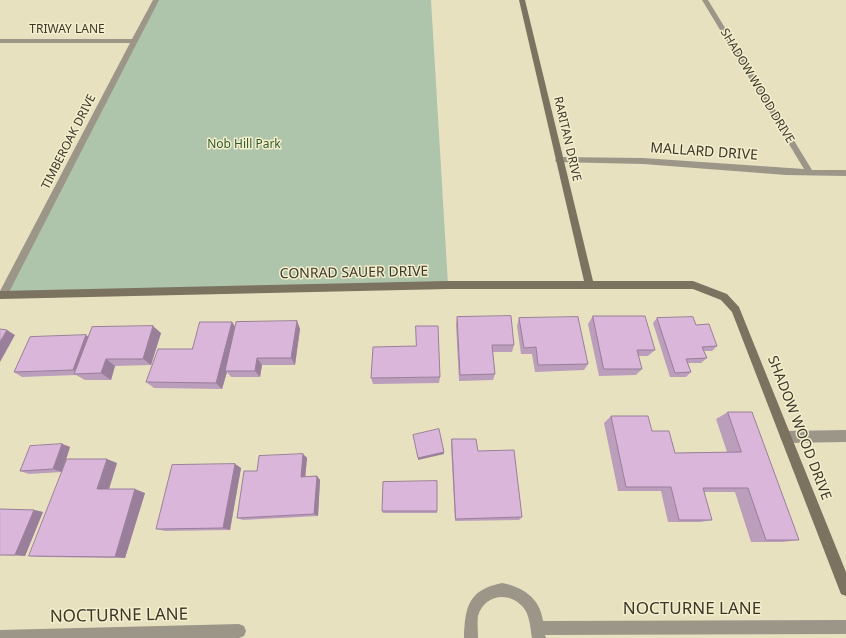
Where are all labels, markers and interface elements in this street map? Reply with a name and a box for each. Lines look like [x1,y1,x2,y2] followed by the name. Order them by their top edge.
[29,23,105,37] street label: TRIWAY LANE
[717,26,797,146] street label: SHADOW WOOD DRIVE
[39,92,99,192] street label: TIMBEROAK DRIVE
[550,95,584,183] street label: RARITAN DRIVE
[207,138,281,152] park label: Nob Hill Park
[650,140,758,164] street label: MALLARD DRIVE
[280,263,428,283] street label: CONRAD SAUER DRIVE
[764,354,834,502] street label: SHADOW WOOD DRIVE
[623,599,761,619] street label: NOCTURNE LANE
[50,605,188,627] street label: NOCTURNE LANE

